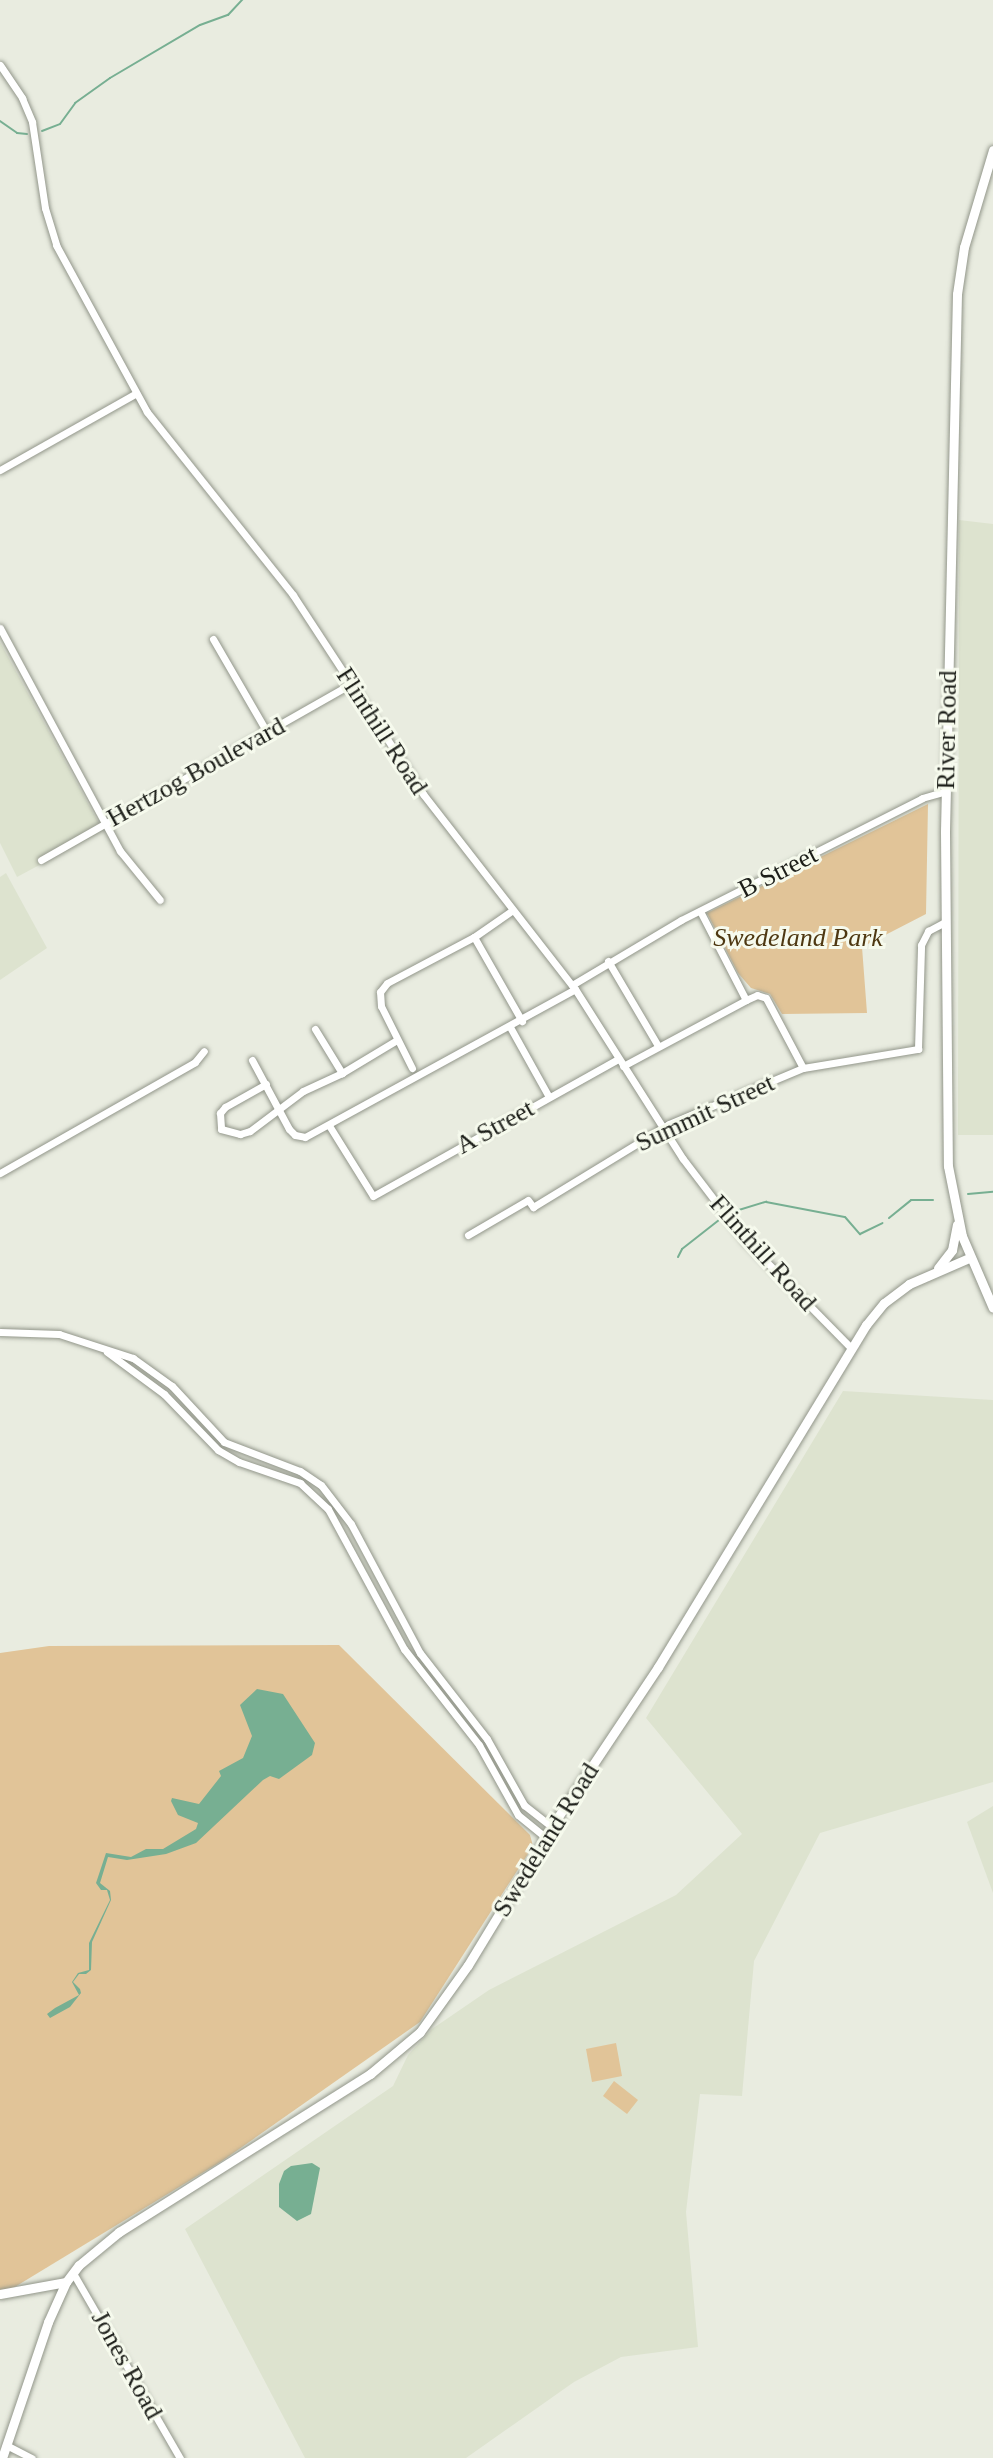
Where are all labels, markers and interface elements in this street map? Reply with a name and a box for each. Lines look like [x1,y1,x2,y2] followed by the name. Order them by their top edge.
[329,662,435,800] street label: Flinthill Road
[930,670,964,790] street label: River Road
[102,710,290,834] street label: Hertzog Boulevard
[733,839,823,905] street label: B Street
[713,922,883,954] park label: Swedeland Park
[631,1067,779,1159] street label: Summit Street
[450,1093,540,1161] street label: A Street
[703,1189,823,1317] street label: Flinthill Road
[486,1757,606,1923] street label: Swedeland Road
[84,2305,170,2425] street label: Jones Road

